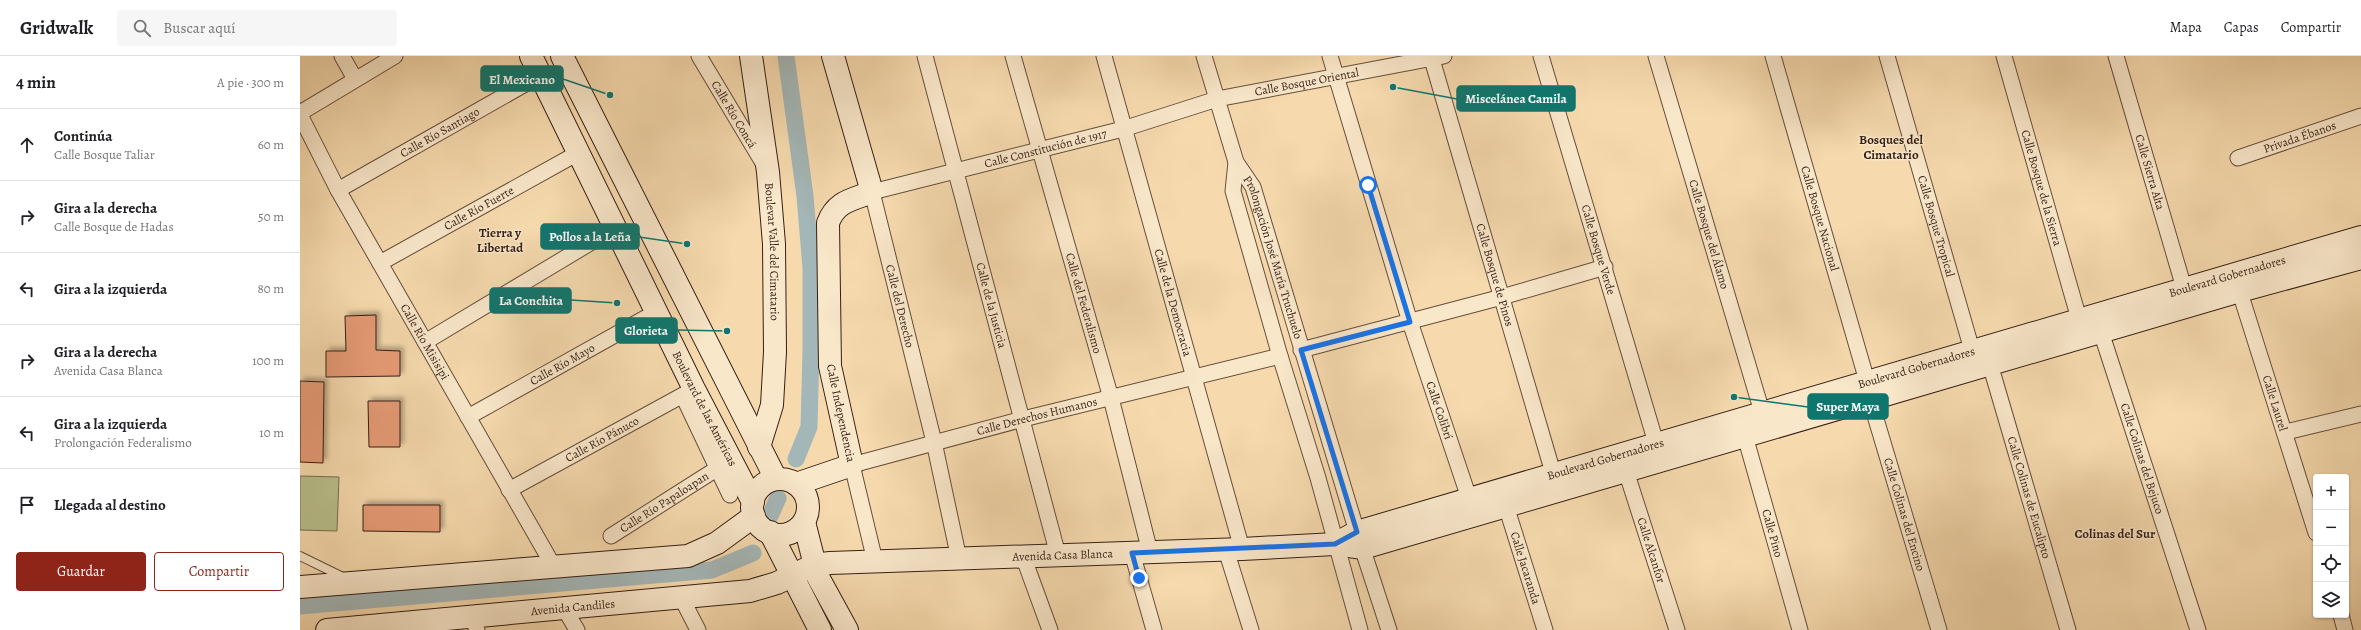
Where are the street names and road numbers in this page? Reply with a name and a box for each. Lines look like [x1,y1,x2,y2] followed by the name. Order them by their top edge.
[1253,64,1360,100] street label: Calle Bosque Oriental
[707,78,761,151] street label: Calle Río Concá
[397,103,482,161] street label: Calle Río Santiago
[2261,117,2338,157] street label: Privada Ébanos
[983,125,1109,172] street label: Calle Constitución de 1917
[2017,128,2066,248] street label: Calle Bosque de la Sierra
[2131,132,2169,212] street label: Calle Sierra Alta
[1797,164,1843,273] street label: Calle Bosque Nacional
[1239,172,1306,341] street label: Prolongación José María Truchuelo
[1914,173,1958,279] street label: Calle Bosque Tropical
[1685,178,1733,291] street label: Calle Bosque del Álamo
[441,182,517,234] street label: Calle Río Fuerte
[761,182,783,321] street label: Boulevar Valle del Cimatario
[1578,203,1619,297] street label: Calle Bosque Verde
[1472,221,1518,328] street label: Calle Bosque de Pinos
[1150,247,1196,359] street label: Calle de la Democracia
[1062,251,1106,355] street label: Calle del Federalismo
[2167,252,2288,301] street label: Boulevard Gobernadores
[972,261,1011,350] street label: Calle de la Justicia
[882,263,918,349] street label: Calle del Derecho
[397,301,453,383] street label: Calle Río Misisipi
[527,340,598,389] street label: Calle Río Mayo
[1856,343,1977,392] street label: Boulevard Gobernadores
[669,348,741,469] street label: Boulevard de las Américas
[823,362,859,464] street label: Calle Independencia
[2259,373,2291,433] street label: Calle Laurel
[1422,379,1457,442] street label: Calle Colibrí
[975,393,1099,439] street label: Calle Derechos Humanos
[2117,401,2168,516] street label: Calle Colinas del Bejuco
[562,413,642,466] street label: Calle Río Pánuco
[1545,434,1666,484] street label: Boulevard Gobernadores
[2004,434,2055,560] street label: Calle Colinas de Eucalipto
[1880,456,1929,573] street label: Calle Colinas del Encino
[617,468,712,536] street label: Calle Río Papaloapan
[1758,507,1787,559] street label: Calle Pino
[1633,515,1669,585] street label: Calle Alcanfor
[1507,530,1545,607] street label: Calle Jacaranda
[1011,545,1114,565] street label: Avenida Casa Blanca
[529,595,616,619] street label: Avenida Candiles

